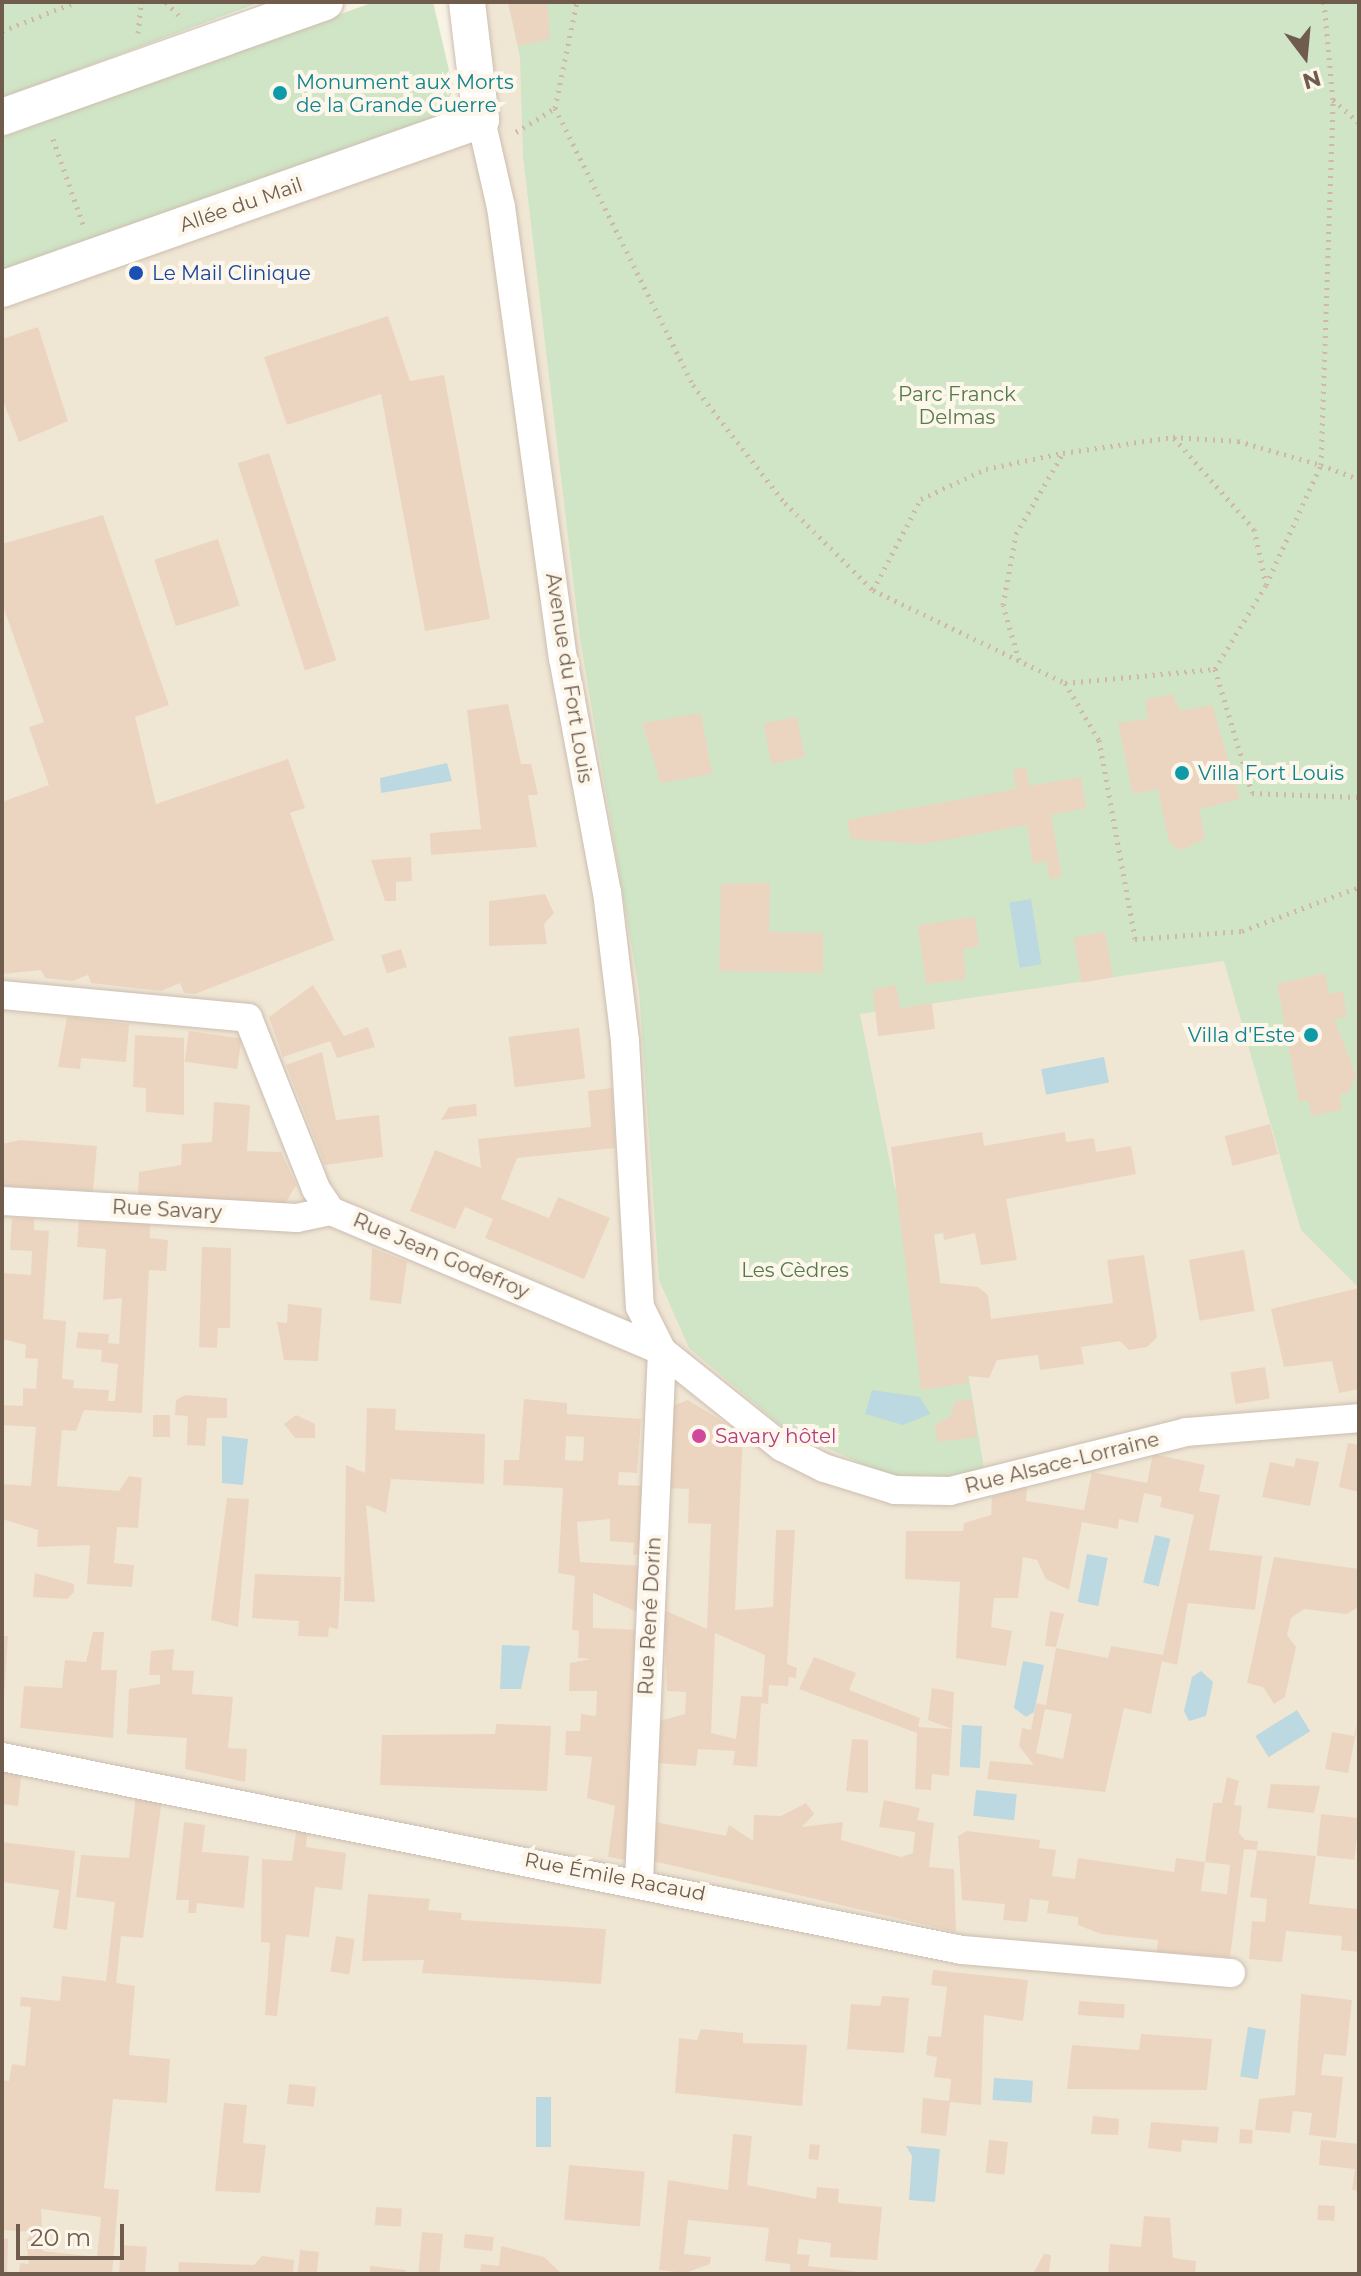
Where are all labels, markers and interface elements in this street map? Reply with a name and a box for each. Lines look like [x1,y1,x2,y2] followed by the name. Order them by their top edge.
[1265,16,1345,96] north arrow
[1299,64,1324,95] text: N
[296,70,514,117] place label: Monument aux Morts de la Grande Guerre
[271,84,289,102] marker: Monument aux Morts de la Grande Guerre
[176,173,306,237] street label: Allée du Mail
[152,261,311,285] place label: Le Mail Clinique
[127,264,145,282] marker: Le Mail Clinique
[898,382,1016,429] park label: Parc Franck Delmas
[541,571,597,785] street label: Avenue du Fort Louis
[1198,761,1344,785] place label: Villa Fort Louis
[1173,764,1191,782] marker: Villa Fort Louis
[1188,1023,1295,1047] place label: Villa d'Este
[1302,1026,1320,1044] marker: Villa d'Este
[111,1195,223,1225] street label: Rue Savary
[349,1208,533,1304] street label: Rue Jean Godefroy
[741,1258,849,1282] park label: Les Cèdres
[715,1424,836,1448] place label: Savary hôtel
[690,1427,708,1445] marker: Savary hôtel
[962,1427,1162,1499] street label: Rue Alsace-Lorraine
[634,1536,666,1696] street label: Rue René Dorin
[522,1848,708,1906] street label: Rue Émile Racaud
[20,2208,128,2258] scale bar
[30,2223,91,2252] text: 20 m

